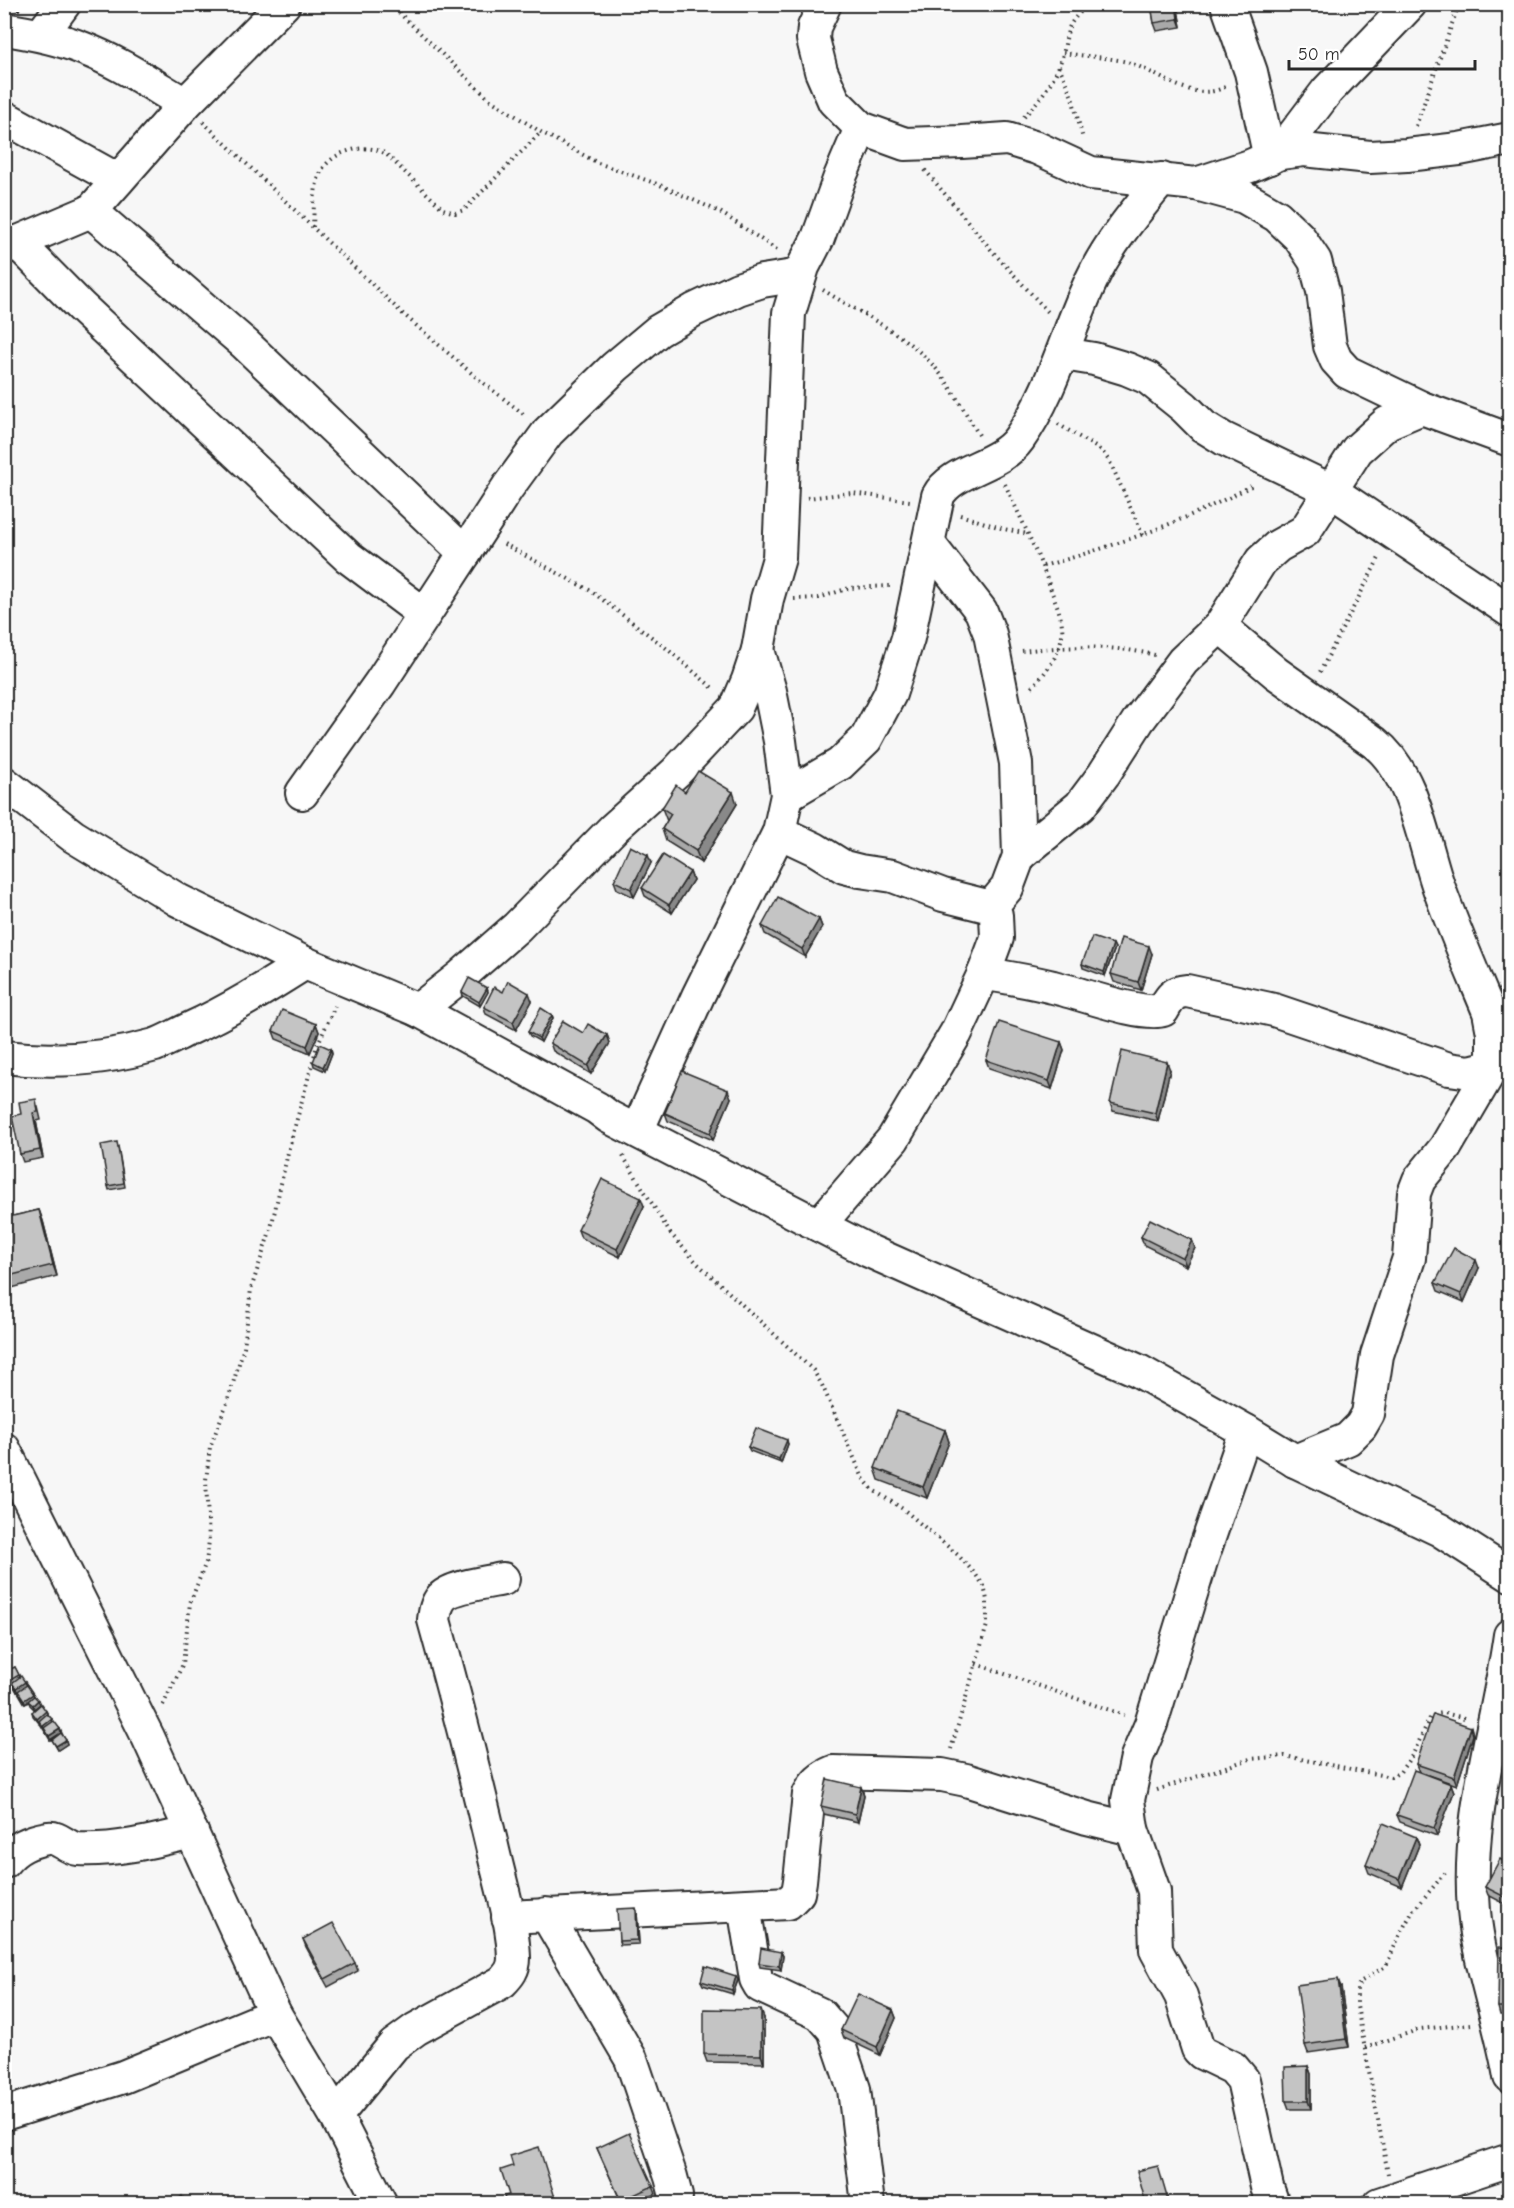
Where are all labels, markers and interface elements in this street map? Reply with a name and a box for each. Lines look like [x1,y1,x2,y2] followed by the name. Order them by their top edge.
[1289,33,1475,71] scale bar
[1298,44,1340,65] text: 50 m

